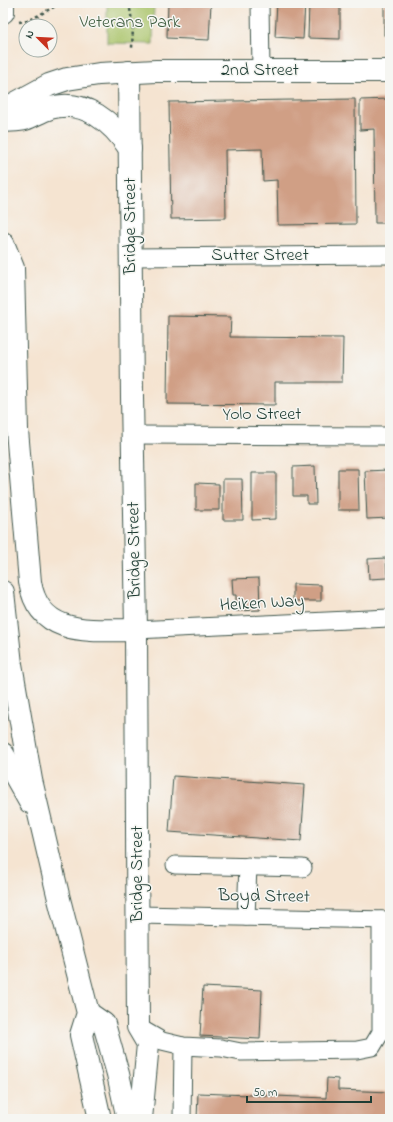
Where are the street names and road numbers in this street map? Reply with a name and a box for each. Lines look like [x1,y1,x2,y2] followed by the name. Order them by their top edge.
[221,58,299,84] street label: 2nd Street
[118,177,145,276] street label: Bridge Street
[211,243,309,269] street label: Sutter Street
[223,402,301,428] street label: Yolo Street
[121,501,150,600] street label: Bridge Street
[219,589,305,619] street label: Heiken Way
[125,825,152,924] street label: Bridge Street
[217,883,310,911] street label: Boyd Street

